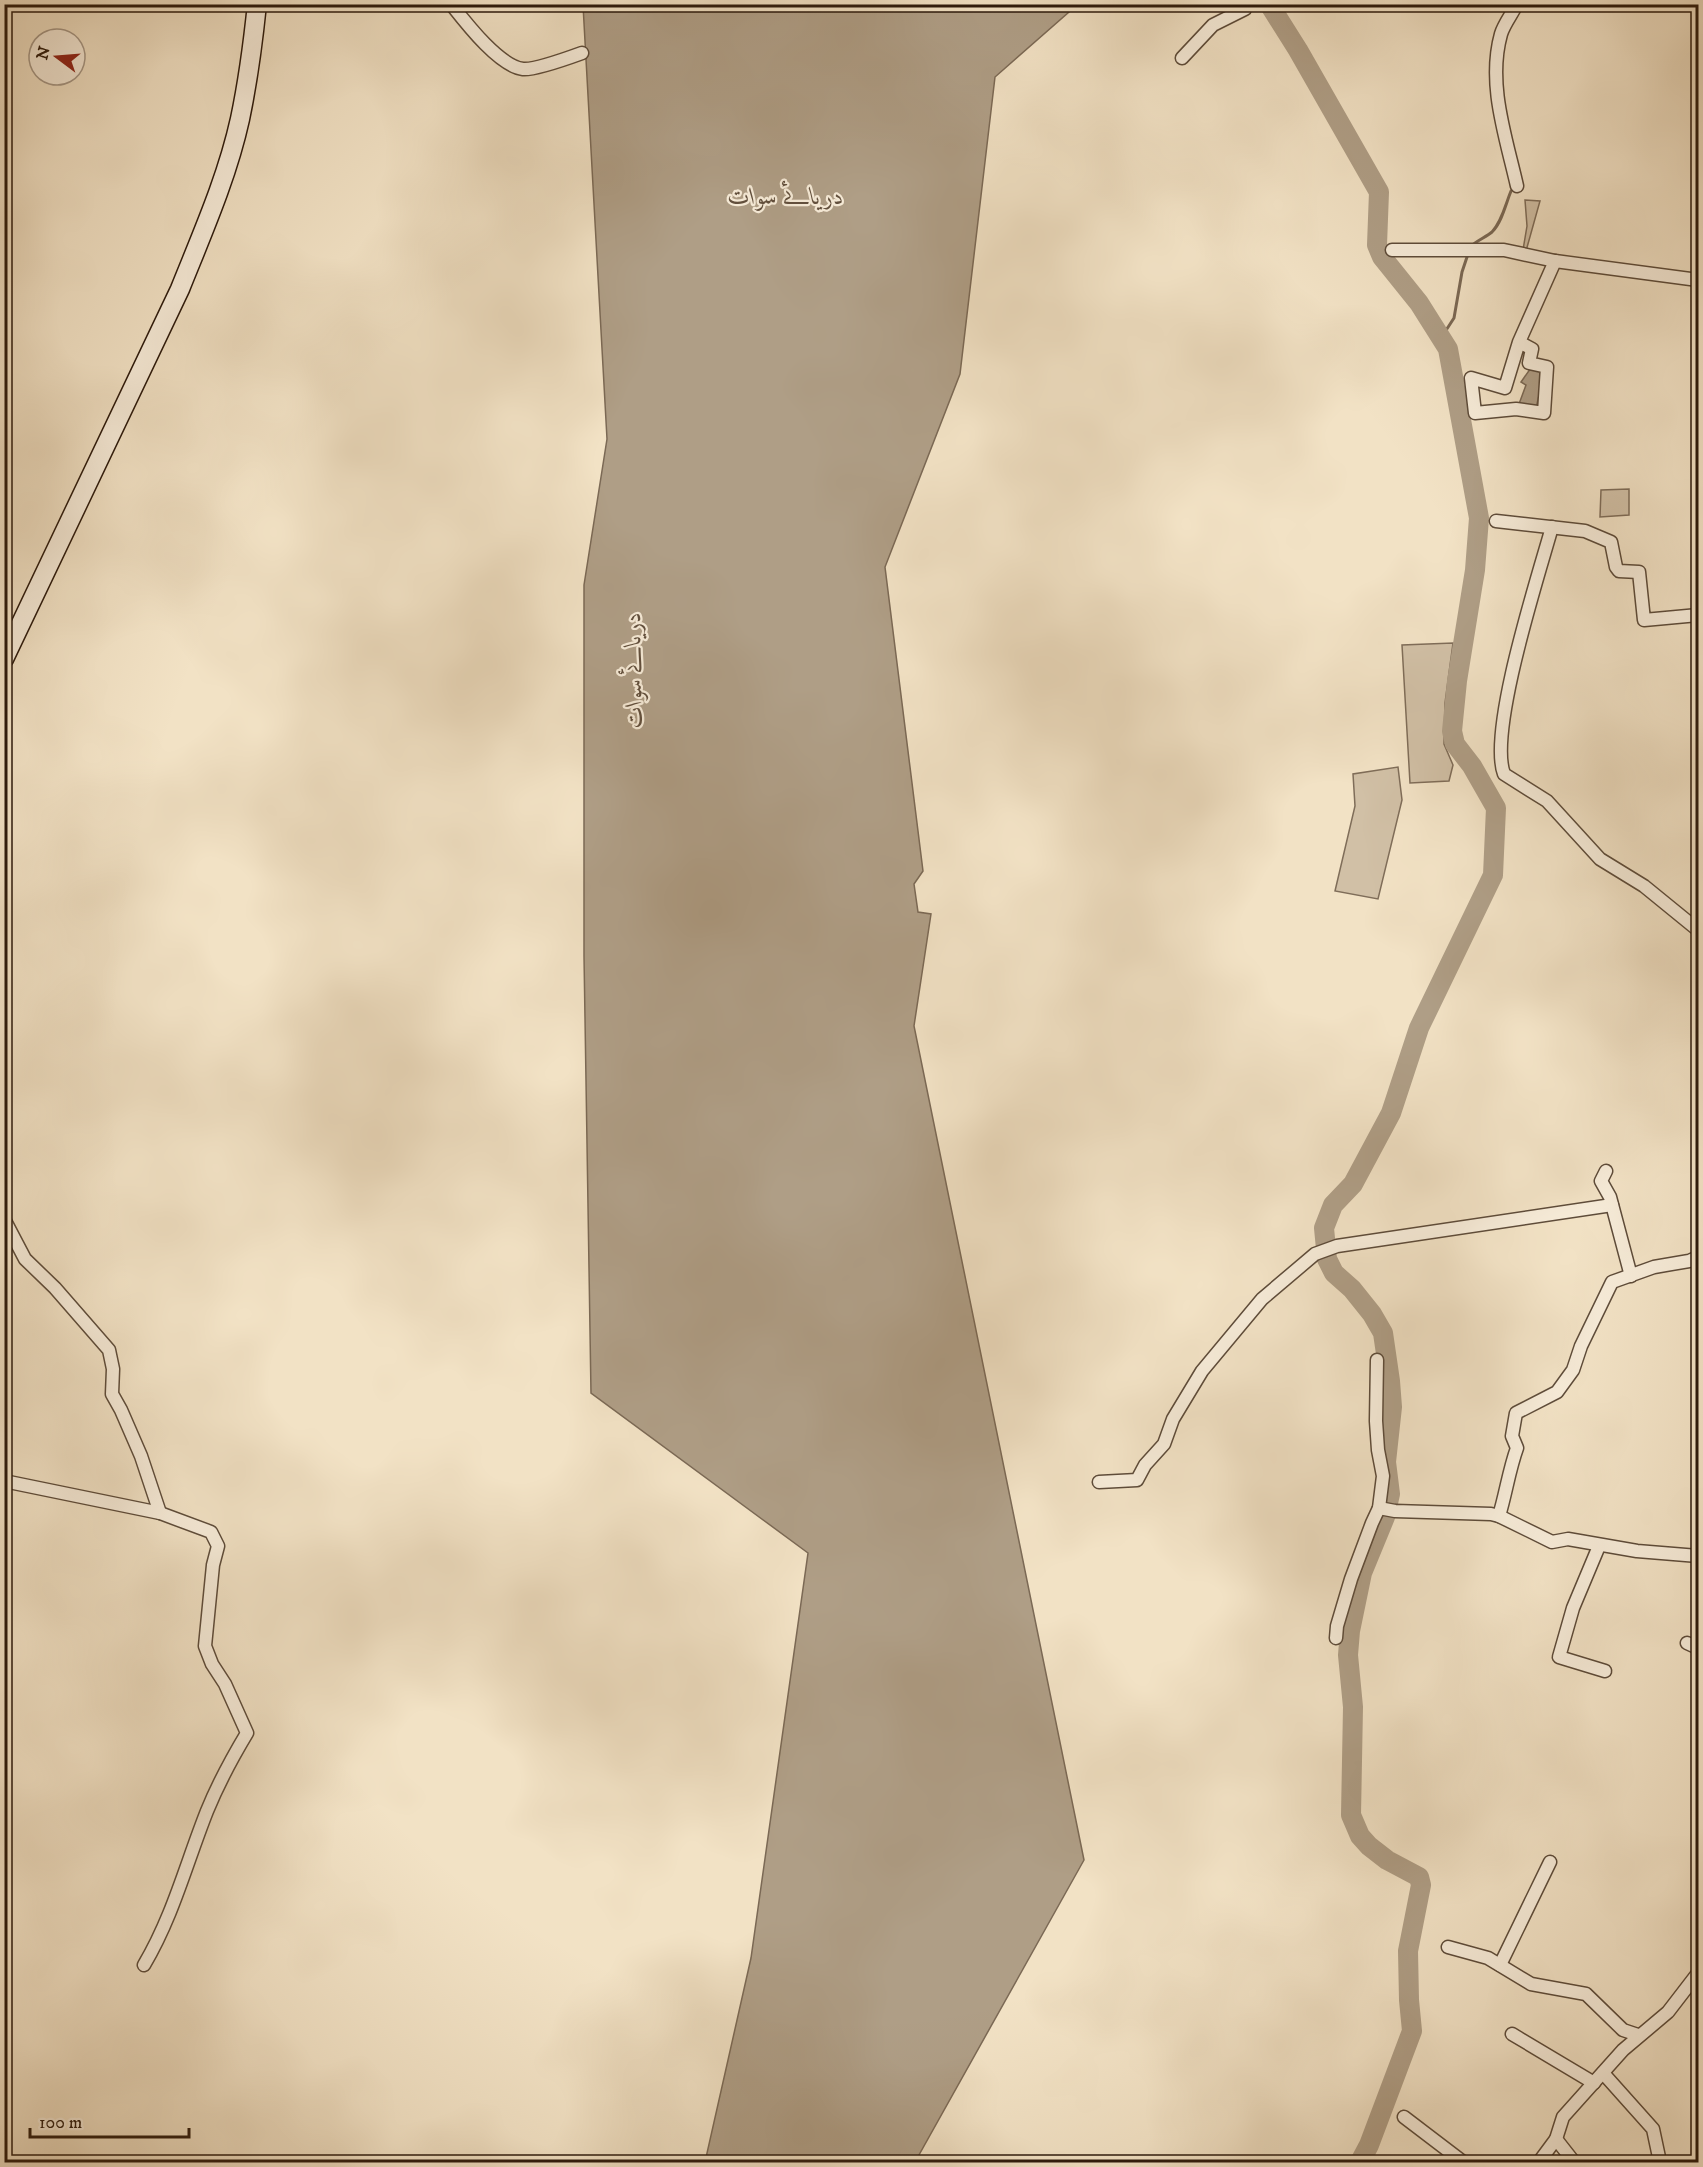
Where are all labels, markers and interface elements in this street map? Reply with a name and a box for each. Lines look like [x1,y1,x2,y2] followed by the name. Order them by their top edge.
[27,27,87,87] north arrow
[32,44,55,62] text: N
[728,180,844,212] water label: دریائے سوات
[616,612,650,728] water label: دریائے سوات
[30,2101,189,2139] scale bar
[39,2112,82,2134] text: 100 m

